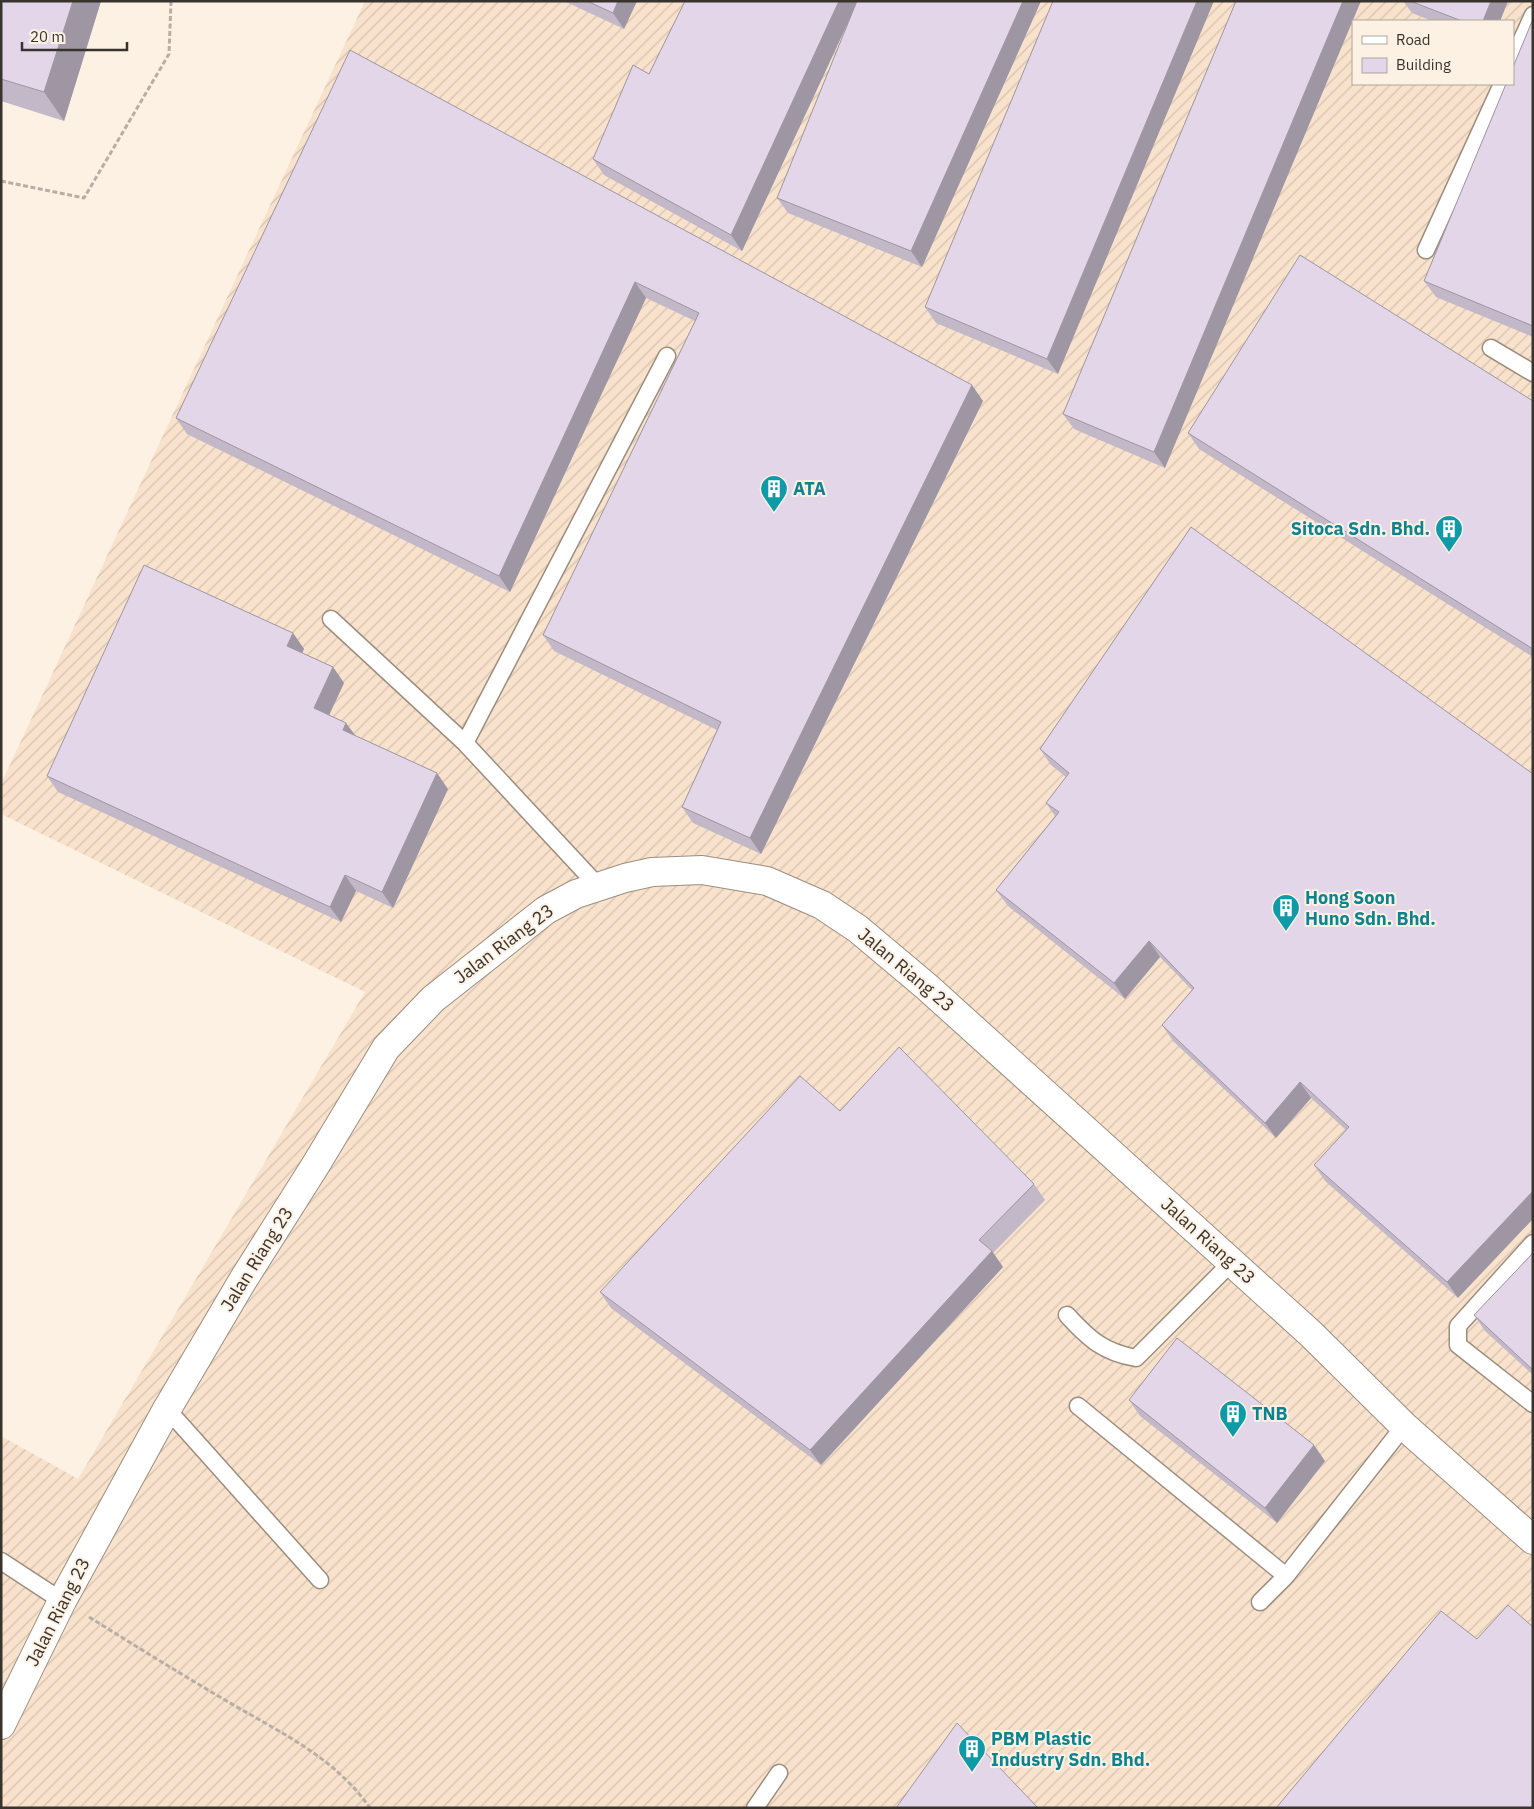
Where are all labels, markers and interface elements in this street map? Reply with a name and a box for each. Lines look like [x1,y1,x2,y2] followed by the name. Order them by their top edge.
[22,20,128,52] scale bar
[1352,20,1514,85] legend
[30,27,65,46] text: 20 m
[1396,30,1431,49] text: Road
[1396,55,1451,74] text: Building
[759,474,789,513] building icon: ATA
[793,477,826,500] place label: ATA
[1434,514,1464,553] building icon: Sitoca Sdn. Bhd.
[1291,517,1430,540] place label: Sitoca Sdn. Bhd.
[1305,886,1436,930] place label: Hong Soon Huno Sdn. Bhd.
[1271,893,1301,932] building icon: Hong Soon Huno Sdn. Bhd.
[449,899,558,989] street label: Jalan Riang 23
[853,923,959,1017] street label: Jalan Riang 23
[1156,1192,1260,1289] street label: Jalan Riang 23
[215,1202,298,1315] street label: Jalan Riang 23
[1218,1399,1248,1438] building icon: TNB
[1252,1402,1288,1425] place label: TNB
[20,1554,95,1670] street label: Jalan Riang 23
[991,1727,1150,1771] place label: PBM Plastic Industry Sdn. Bhd.
[957,1734,987,1773] building icon: PBM Plastic Industry Sdn. Bhd.

